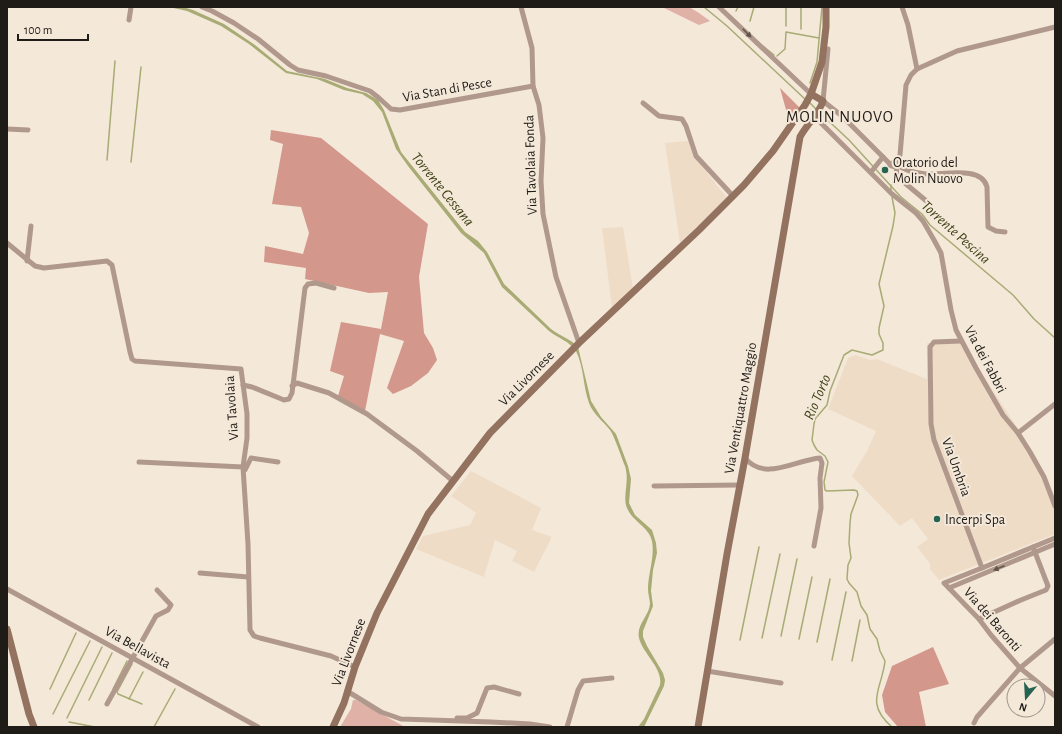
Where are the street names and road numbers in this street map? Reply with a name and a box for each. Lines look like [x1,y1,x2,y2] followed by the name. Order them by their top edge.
[402,75,493,105] street label: Via Stan di Pesce
[522,114,540,215] street label: Via Tavolaia Fonda
[962,324,1009,395] street label: Via dei Fabbri
[722,341,759,475] street label: Via Ventiquattro Maggio
[496,348,557,409] street label: Via Livornese
[223,375,241,441] street label: Via Tavolaia
[939,436,973,499] street label: Via Umbria
[961,585,1024,654] street label: Via dei Baronti
[330,616,368,688] street label: Via Livornese
[102,624,173,672] street label: Via Bellavista

